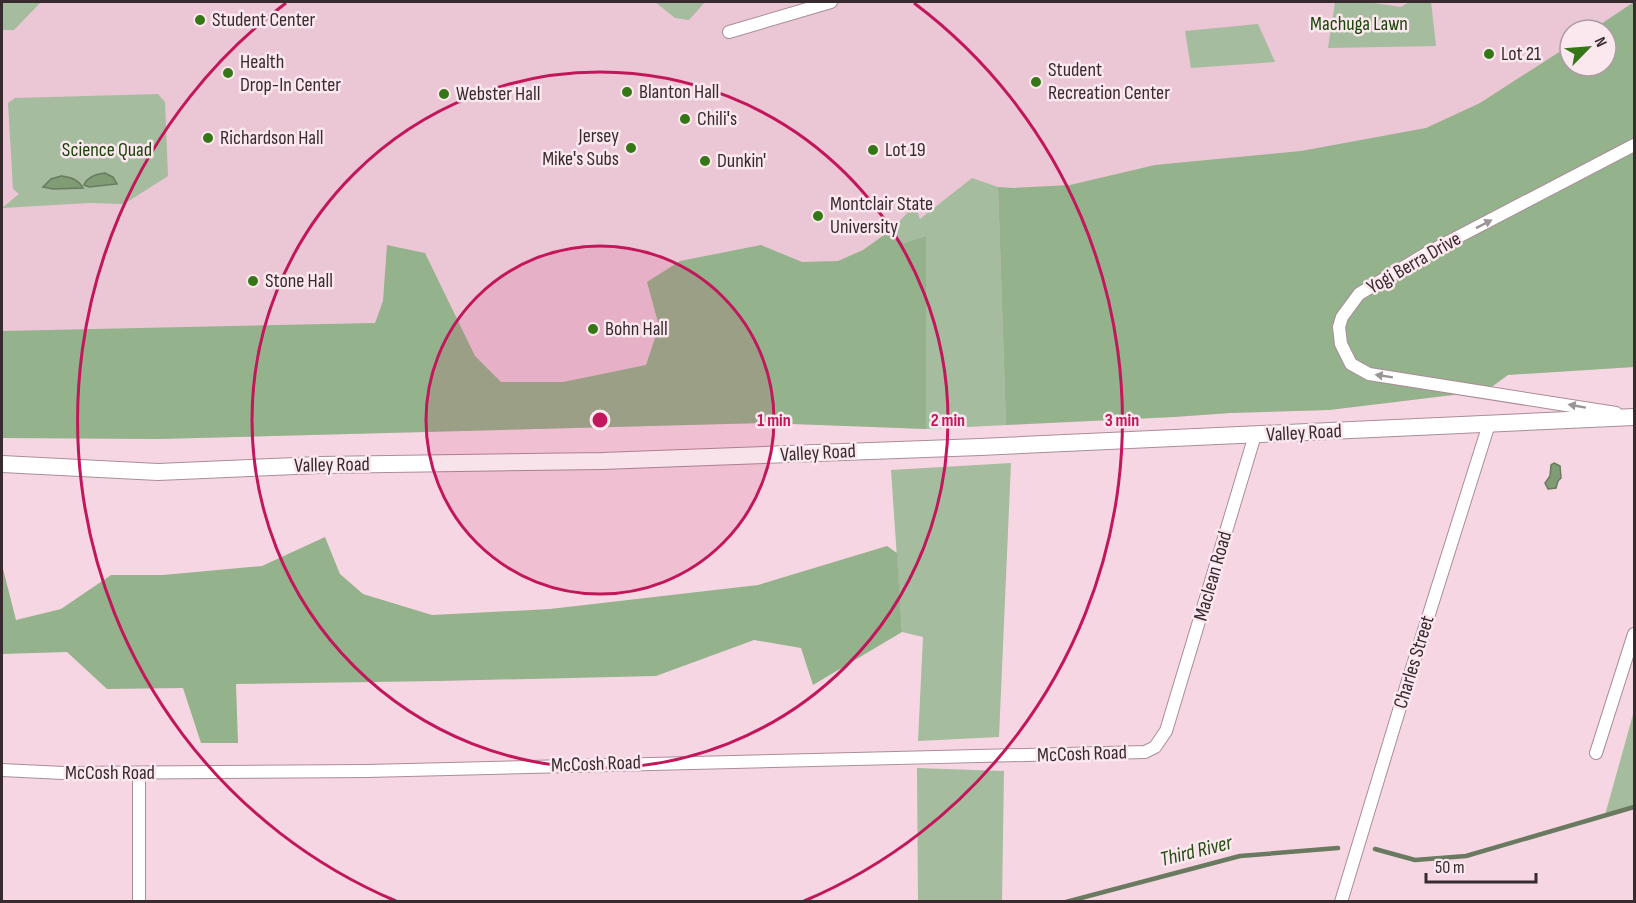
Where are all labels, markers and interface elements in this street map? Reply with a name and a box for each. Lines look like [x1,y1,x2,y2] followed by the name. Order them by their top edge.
[212,8,316,32] place label: Student Center
[1310,12,1408,36] park label: Machuga Lawn
[193,13,207,27] marker: Student Center
[1558,18,1618,78] north arrow
[1590,34,1611,50] text: N
[1501,42,1541,66] place label: Lot 21
[1482,47,1496,61] marker: Lot 21
[240,50,341,97] place label: Health Drop-In Center
[1048,58,1170,105] place label: Student Recreation Center
[221,66,235,80] marker: Health Drop-In Center
[1029,75,1043,89] marker: Student Recreation Center
[639,80,719,104] place label: Blanton Hall
[456,82,540,106] place label: Webster Hall
[620,85,634,99] marker: Blanton Hall
[437,87,451,101] marker: Webster Hall
[697,107,737,131] place label: Chili's
[678,112,692,126] marker: Chili's
[542,124,619,171] place label: Jersey Mike's Subs
[220,126,324,150] place label: Richardson Hall
[201,131,215,145] marker: Richardson Hall
[62,138,152,162] park label: Science Quad
[885,138,926,162] place label: Lot 19
[624,141,638,155] marker: Jersey Mike's Subs
[866,143,880,157] marker: Lot 19
[717,149,766,173] place label: Dunkin'
[698,154,712,168] marker: Dunkin'
[830,192,933,239] place label: Montclair State University
[811,209,825,223] marker: Montclair State University
[1476,219,1493,229] one-way arrow
[1363,227,1465,299] street label: Yogi Berra Drive
[265,269,333,293] place label: Stone Hall
[246,274,260,288] marker: Stone Hall
[605,317,668,341] place label: Bohn Hall
[586,322,600,336] marker: Bohn Hall
[1375,372,1394,381] one-way arrow
[1567,402,1586,411] one-way arrow
[590,410,610,430] centre of rings
[757,410,791,431] text: 1 min
[931,410,965,431] text: 2 min
[1105,410,1139,431] text: 3 min
[1266,419,1342,447] street label: Valley Road
[780,439,856,467] street label: Valley Road
[294,452,370,478] street label: Valley Road
[1189,528,1237,624] street label: Maclean Road
[1388,613,1440,711] street label: Charles Street
[1037,740,1127,768] street label: McCosh Road
[551,750,641,778] street label: McCosh Road
[65,761,155,785] street label: McCosh Road
[1157,830,1236,872] water label: Third River
[1426,846,1536,884] scale bar
[1435,857,1465,878] text: 50 m

